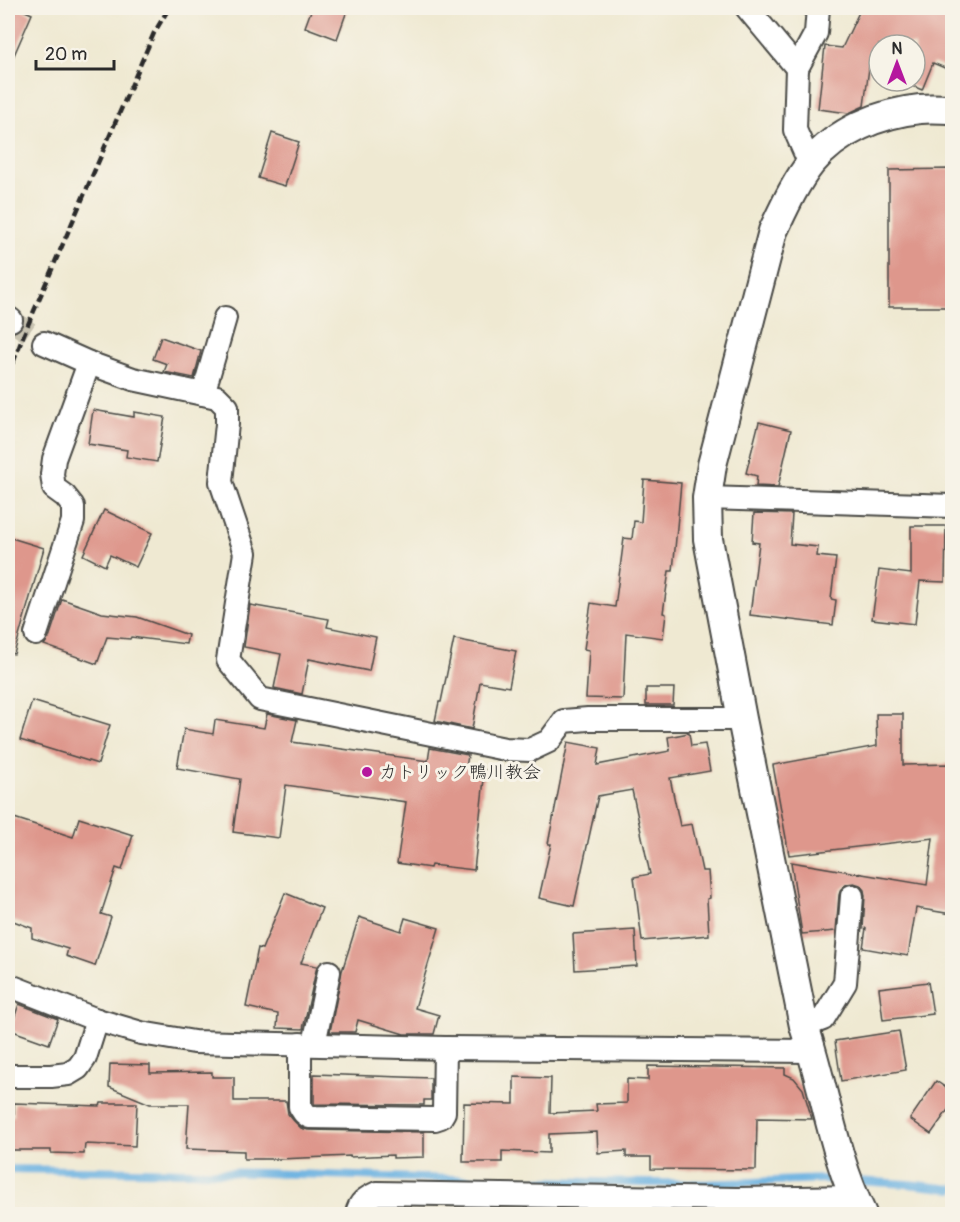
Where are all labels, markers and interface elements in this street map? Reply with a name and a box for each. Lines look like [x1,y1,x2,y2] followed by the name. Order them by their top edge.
[36,33,114,71] scale bar
[867,33,927,93] north arrow
[892,39,903,59] text: N
[45,43,87,66] text: 20 m
[379,761,541,784] place label: カトリック鴨川教会
[360,765,374,779] marker: カトリック鴨川教会

